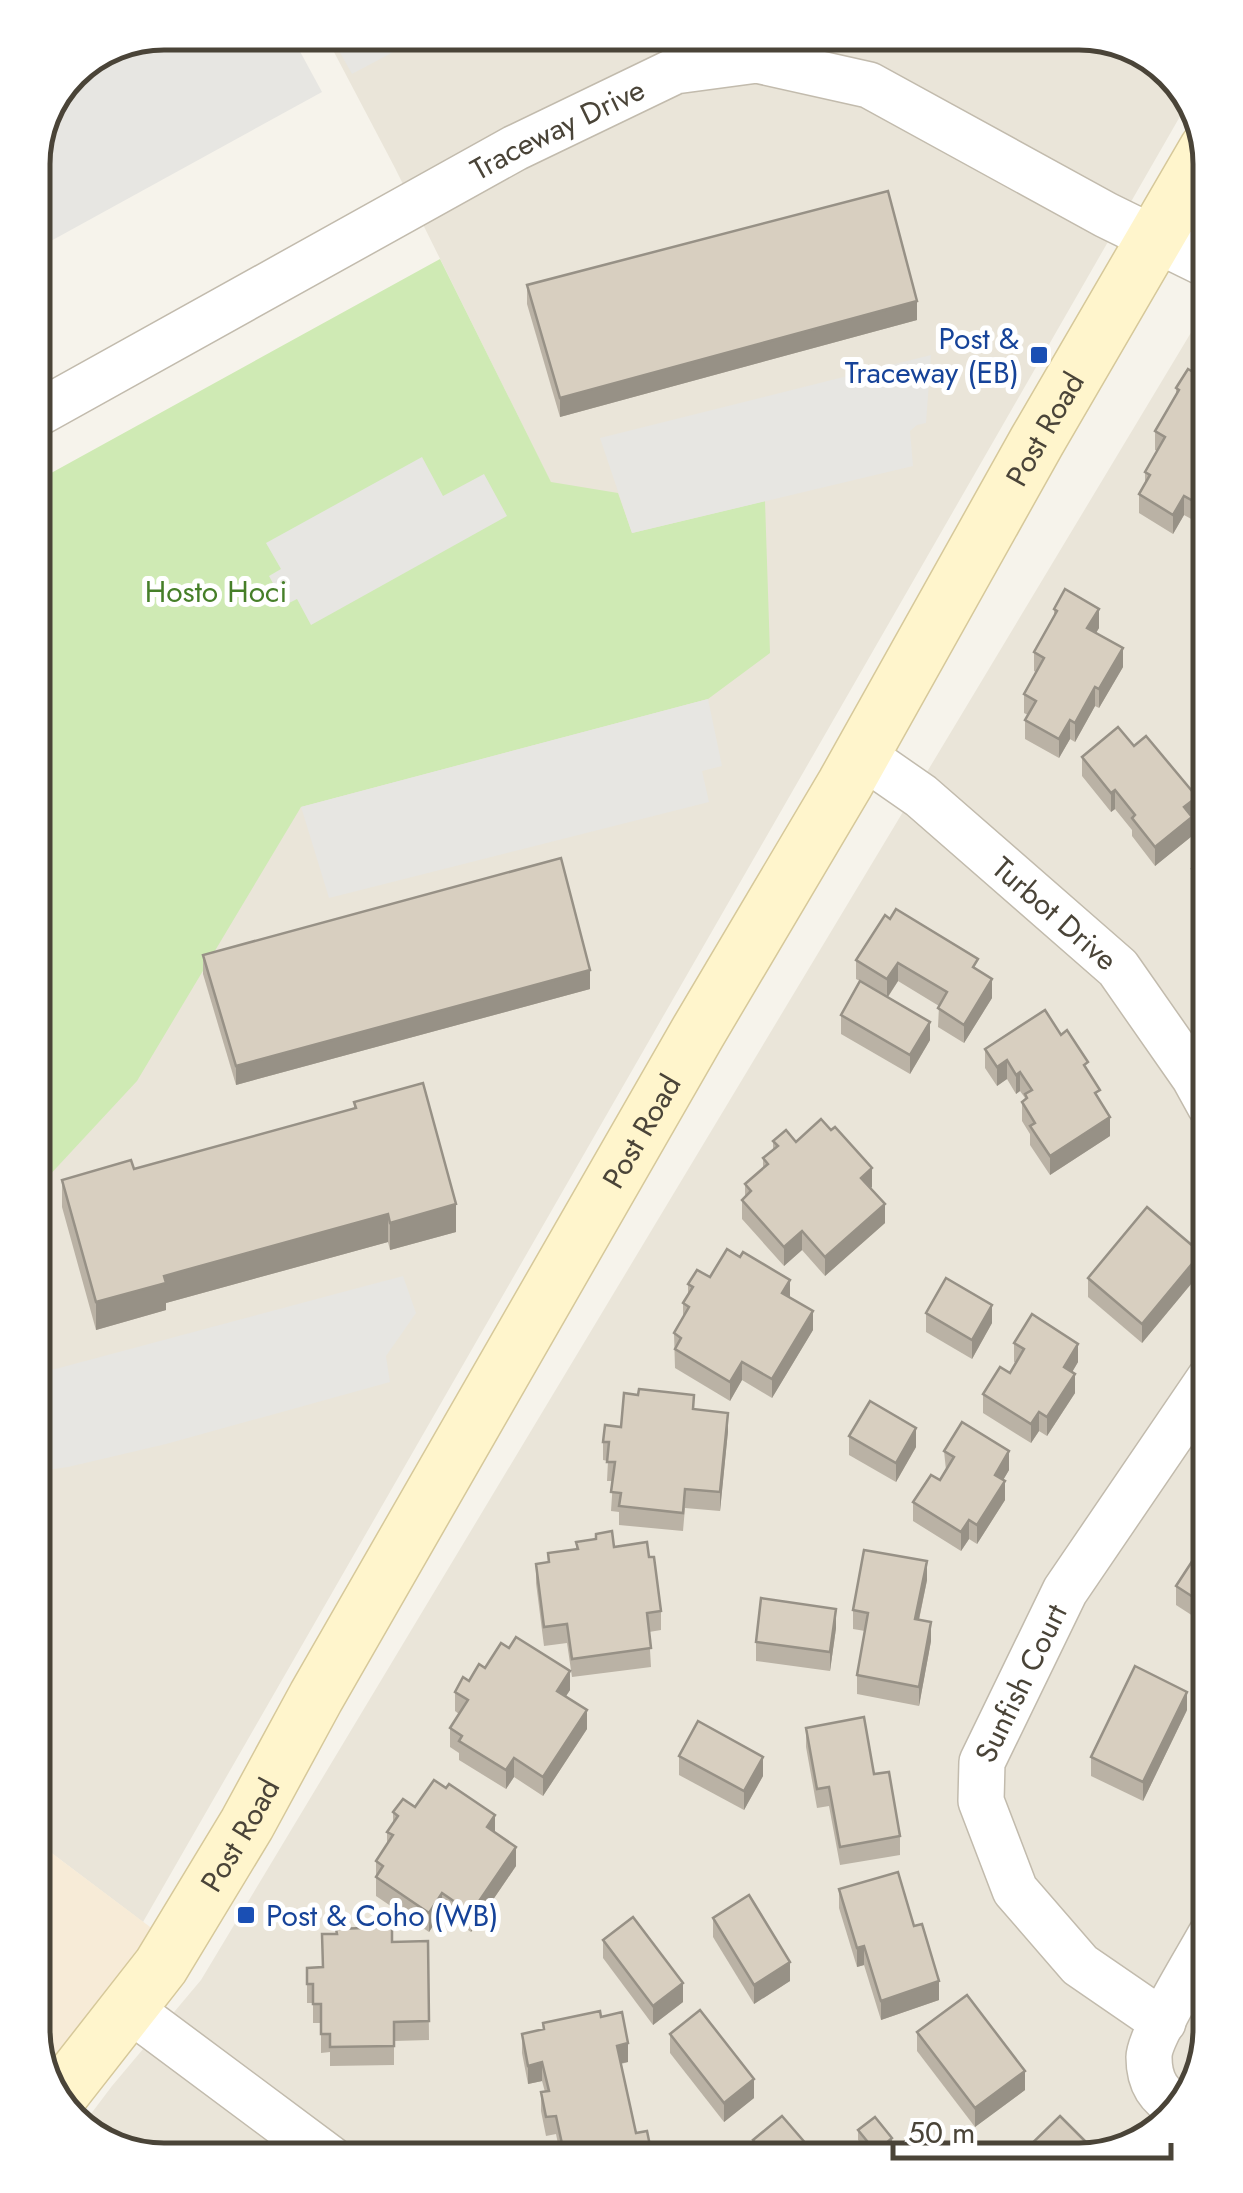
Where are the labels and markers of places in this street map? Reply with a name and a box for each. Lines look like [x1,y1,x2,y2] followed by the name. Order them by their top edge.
[845,317,1019,394] place label: Post & Traceway (EB)
[1028,344,1050,366] marker: Post & Traceway (EB)
[266,1894,499,1937] place label: Post & Coho (WB)
[235,1904,257,1926] marker: Post & Coho (WB)

